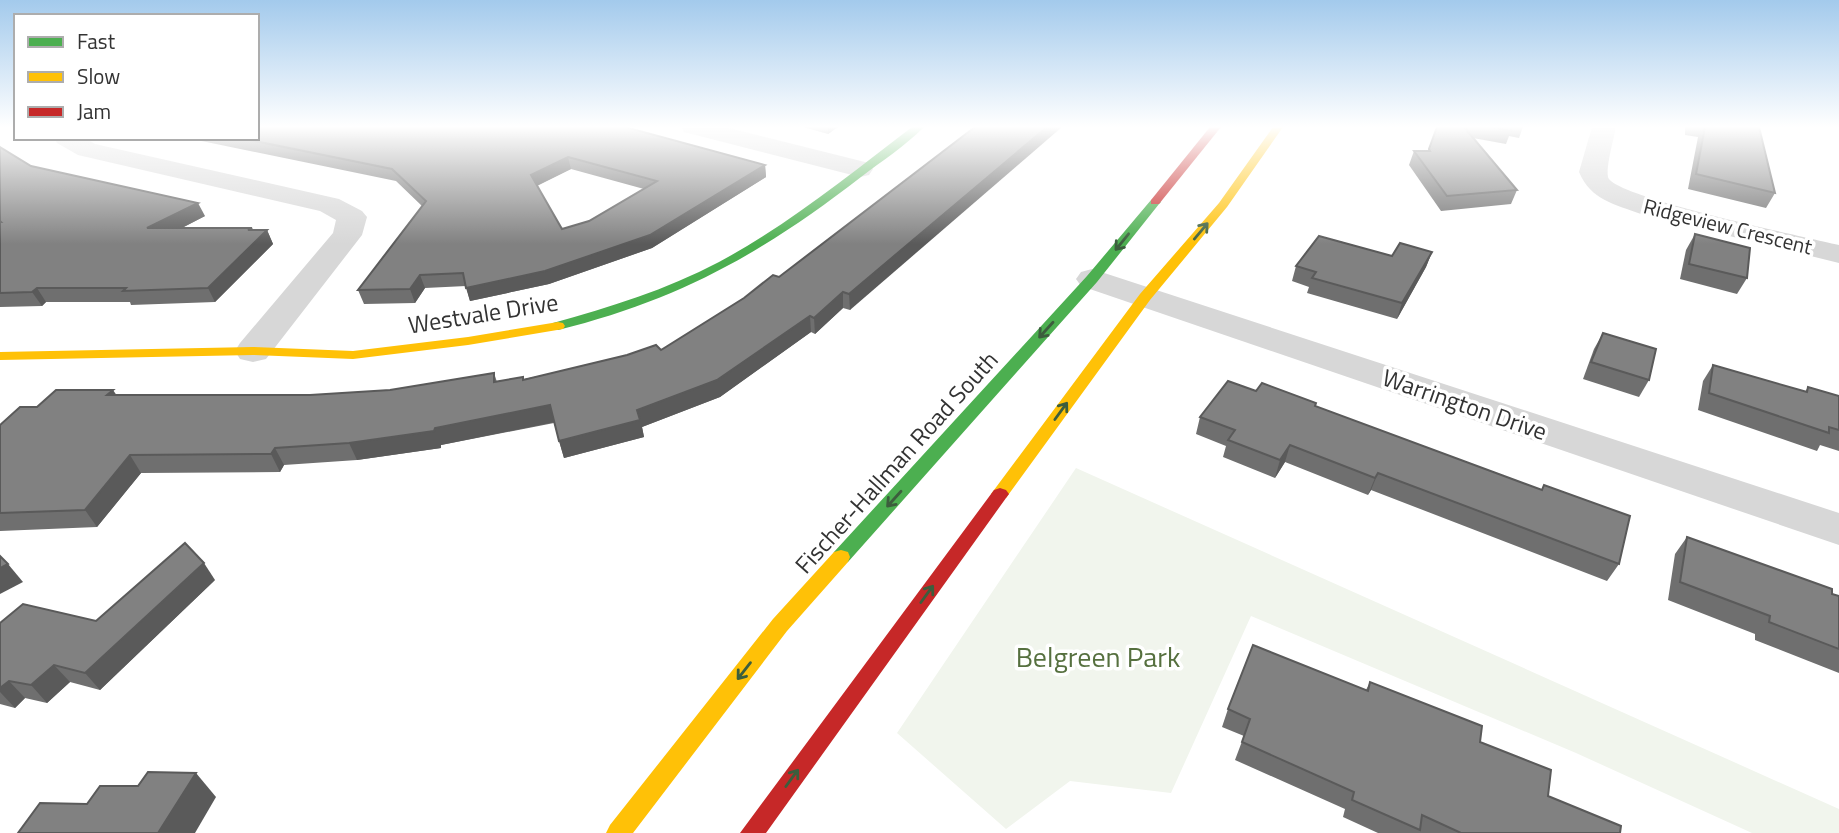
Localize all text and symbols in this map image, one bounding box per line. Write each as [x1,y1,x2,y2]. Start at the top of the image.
legend [14,14,259,140]
text: Fast [77,25,116,57]
text: Slow [77,60,120,92]
text: Jam [77,95,111,127]
street label: Ridgeview Crescent [1640,190,1816,263]
one-way arrow [1193,223,1209,241]
one-way arrow [1114,233,1130,251]
street label: Westvale Drive [405,283,561,343]
one-way arrow [1038,321,1054,339]
street label: Fischer-Hallman Road South [786,343,1006,581]
street label: Warrington Drive [1378,359,1552,449]
one-way arrow [1054,402,1069,421]
one-way arrow [885,490,902,507]
one-way arrow [919,585,934,604]
park label: Belgreen Park [1016,635,1180,678]
one-way arrow [737,661,752,679]
one-way arrow [785,769,800,788]

